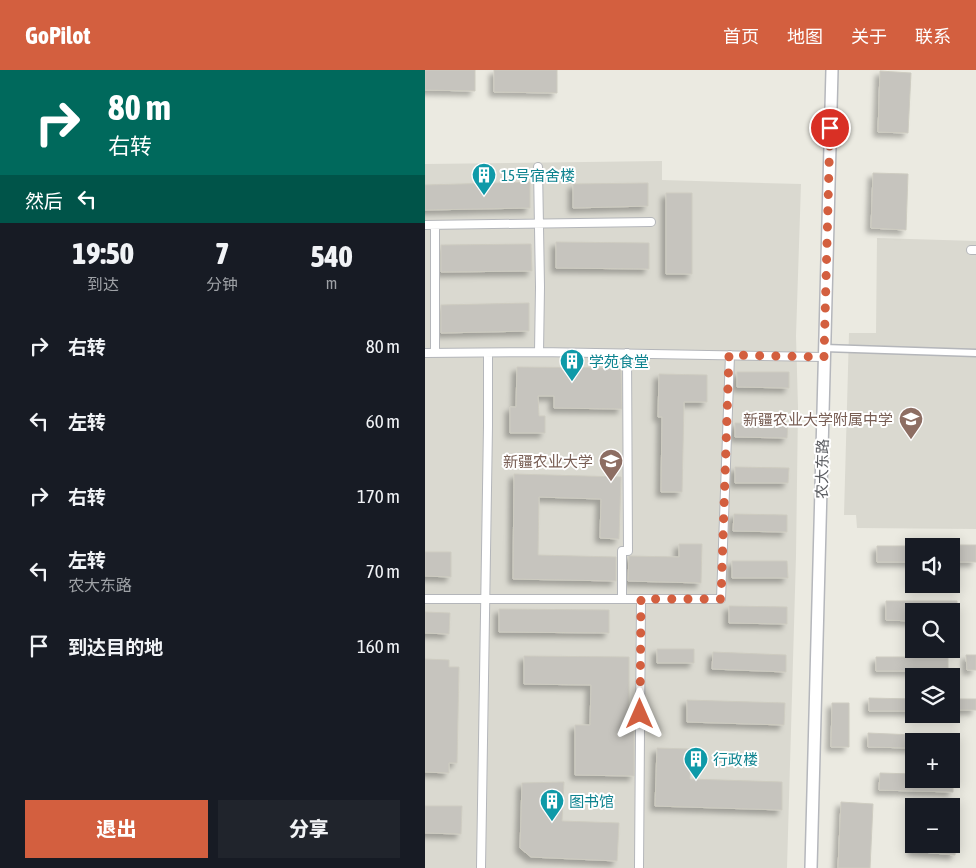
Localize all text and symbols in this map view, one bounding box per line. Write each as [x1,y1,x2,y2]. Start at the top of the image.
text: GoPilot [25,22,90,49]
text: 首页 [723,26,759,47]
text: 地图 [787,26,823,47]
text: 关于 [851,26,887,47]
text: 联系 [915,26,951,47]
text: 80 m [108,87,171,127]
icon: right [25,90,90,155]
pin [809,107,851,149]
icon: arrive [816,114,844,142]
text: 右转 [108,133,152,159]
building icon: 15号宿舍楼 [471,162,497,196]
place label: 15号宿舍楼 [501,167,575,184]
icon: left [73,185,101,213]
text: 然后 [25,190,63,212]
text: 19:50 [72,236,134,270]
text: 7 [215,236,229,270]
text: 540 [310,239,353,273]
text: m [326,274,337,292]
text: 到达 [87,275,119,293]
text: 分钟 [206,275,238,293]
icon: right [25,332,53,360]
text: 80 m [366,335,400,357]
text: 右转 [68,336,106,358]
building icon: 学苑食堂 [559,348,585,382]
place label: 学苑食堂 [589,353,649,370]
school or university icon: 新疆农业大学附属中学 [898,406,924,440]
icon: left [25,407,53,435]
text: 60 m [366,410,400,432]
text: 左转 [68,411,106,433]
place label: 新疆农业大学附属中学 [743,411,893,428]
street label: 农大东路 [813,439,831,499]
school or university icon: 新疆农业大学 [598,448,624,482]
place label: 新疆农业大学 [503,453,593,470]
icon: right [25,482,53,510]
text: 170 m [357,485,400,507]
text: 右转 [68,486,106,508]
map controls [905,538,960,853]
button: sound [905,538,960,593]
text: 左转 [68,549,106,571]
icon: left [25,557,53,585]
text: 70 m [366,560,400,582]
text: 农大东路 [68,576,132,594]
button: search [905,603,960,658]
icon: arrive [25,632,53,660]
text: 160 m [357,635,400,657]
text: 到达目的地 [68,636,163,658]
button: layers [905,668,960,723]
position arrow [613,687,665,739]
button: + [905,733,960,788]
building icon: 行政楼 [683,746,709,780]
place label: 行政楼 [713,751,758,768]
building icon: 图书馆 [539,788,565,822]
place label: 图书馆 [569,793,614,810]
button: − [905,798,960,853]
button: 退出 [25,800,208,858]
button: 分享 [218,800,400,858]

